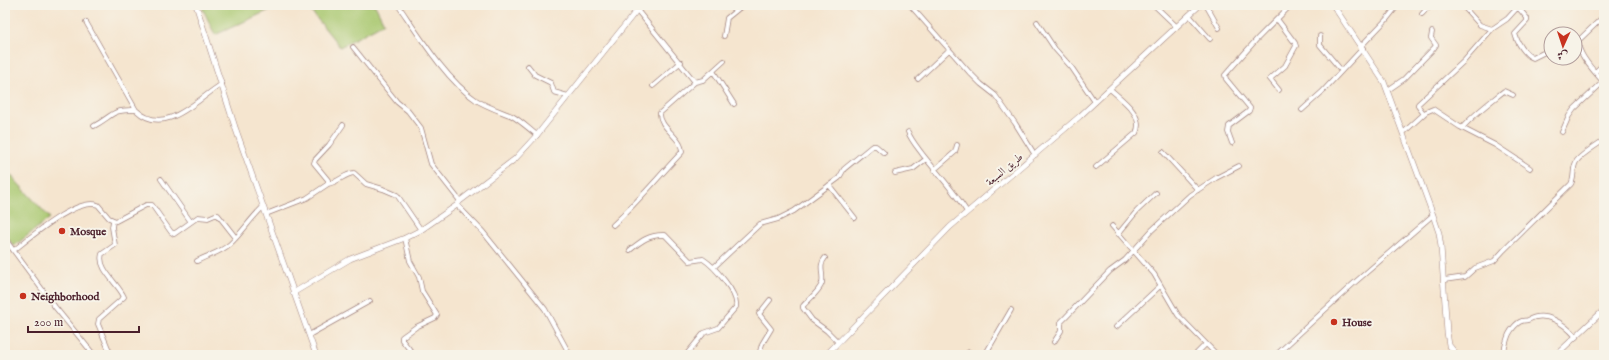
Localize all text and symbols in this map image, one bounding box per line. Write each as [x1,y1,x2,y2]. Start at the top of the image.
north arrow [1543,26,1583,66]
text: ش [1557,48,1568,62]
street label: طريق السبعة [983,150,1026,189]
place label: Mosque [70,225,106,239]
marker: Mosque [57,226,67,236]
place label: Neighborhood [30,290,100,304]
marker: Neighborhood [18,291,28,301]
scale bar [28,308,139,334]
text: 200 m [34,315,63,330]
place label: House [1342,316,1372,330]
marker: House [1329,317,1339,327]

